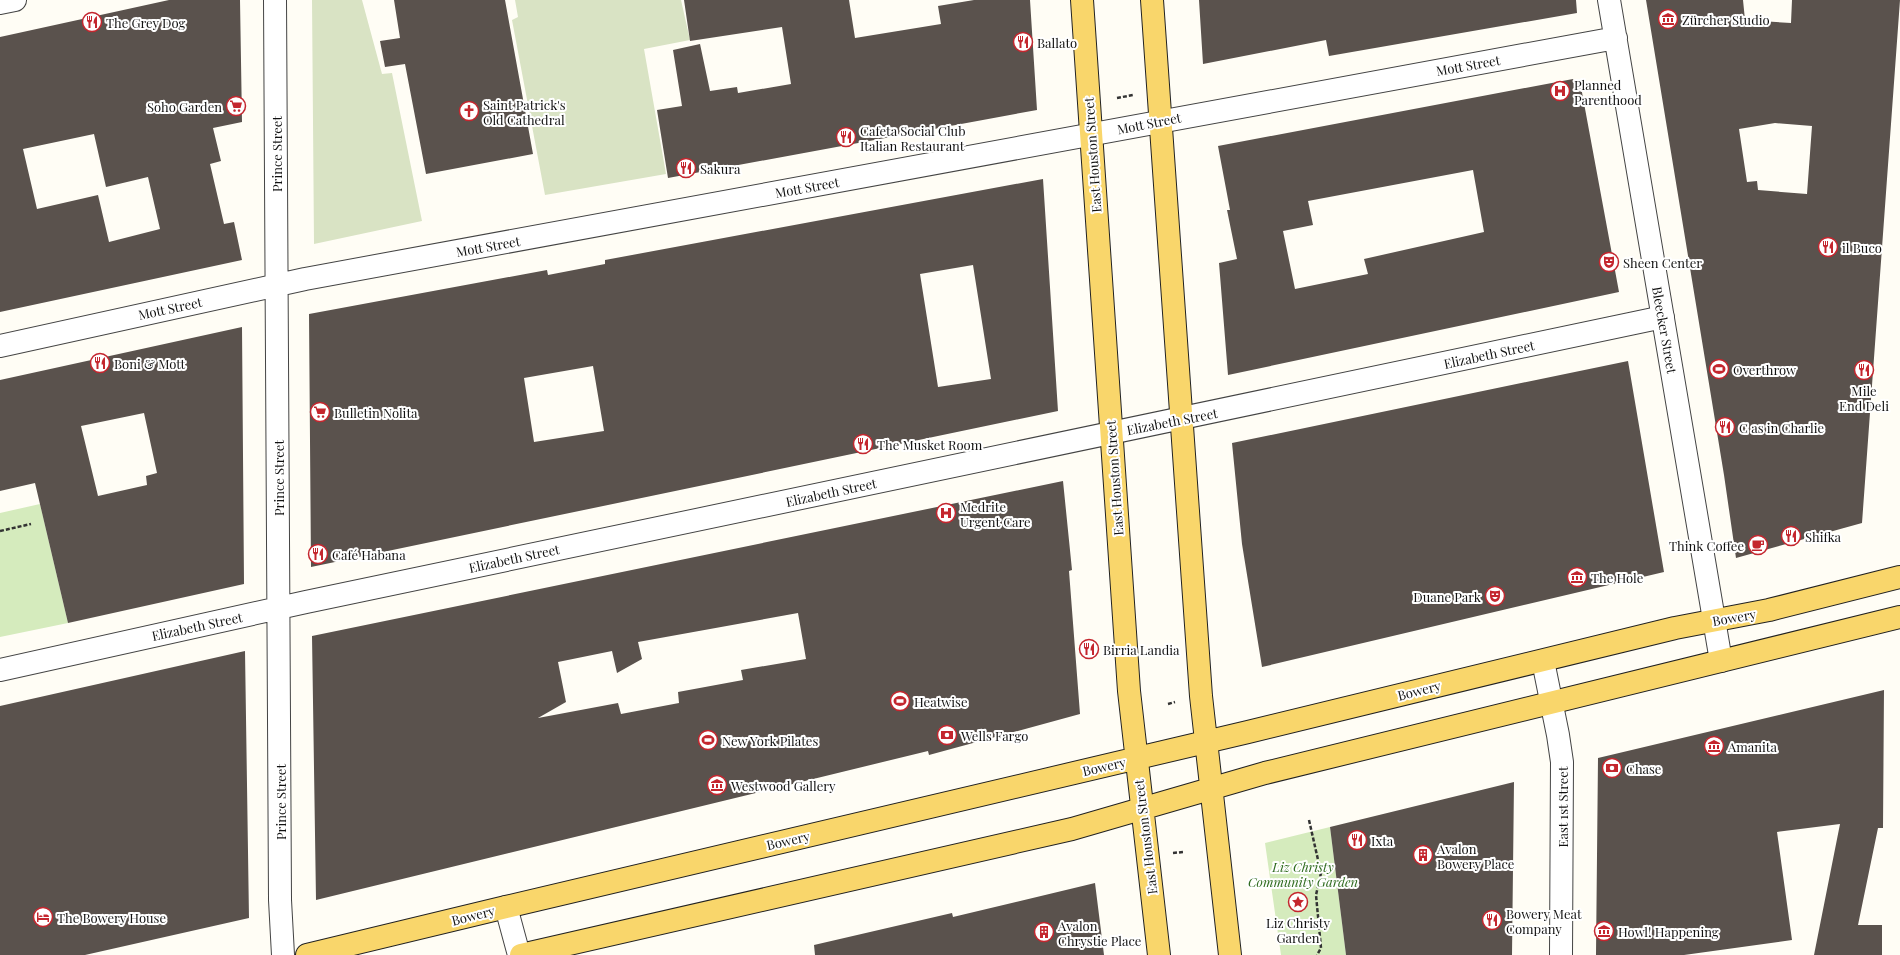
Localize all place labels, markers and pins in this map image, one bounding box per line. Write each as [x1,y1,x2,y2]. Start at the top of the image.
museum icon: Zürcher Studio [1657,8,1679,30]
restaurant icon: The Grey Dog [81,11,103,33]
place label: Zürcher Studio [1682,11,1770,28]
place label: The Grey Dog [106,14,186,31]
restaurant icon: Ballato [1012,31,1034,53]
place label: Ballato [1037,34,1077,51]
place label: Planned Parenthood [1574,76,1642,108]
hospital icon: Planned Parenthood [1549,80,1571,102]
supermarket icon: Soho Garden [225,95,247,117]
place label: Saint Patrick's Old Cathedral [483,96,566,128]
place label: Soho Garden [147,98,222,115]
church icon: Saint Patrick's Old Cathedral [458,100,480,122]
place label: Cafeta Social Club Italian Restaurant [860,122,965,154]
restaurant icon: Cafeta Social Club Italian Restaurant [835,126,857,148]
restaurant icon: Sakura [675,157,697,179]
place label: Sakura [700,160,741,177]
restaurant icon: il Buco [1817,236,1839,258]
place label: il Buco [1842,239,1882,256]
theatre icon: Sheen Center [1598,251,1620,273]
place label: Sheen Center [1623,254,1702,271]
restaurant icon: Boni & Mott [89,352,111,374]
place label: Boni & Mott [114,355,185,372]
sports icon: Overthrow [1708,358,1730,380]
restaurant icon: Mile End Deli [1853,359,1875,381]
place label: Overthrow [1733,361,1796,378]
place label: Mile End Deli [1839,382,1889,414]
supermarket icon: Bulletin Nolita [309,401,331,423]
place label: Bulletin Nolita [334,404,418,421]
restaurant icon: C as in Charlie [1714,416,1736,438]
place label: C as in Charlie [1739,419,1825,436]
restaurant icon: The Musket Room [852,433,874,455]
place label: The Musket Room [877,436,983,453]
place label: Medrite Urgent Care [960,498,1031,530]
hospital icon: Medrite Urgent Care [935,502,957,524]
restaurant icon: Shifka [1780,525,1802,547]
place label: Shifka [1805,528,1842,545]
cafe icon: Think Coffee [1747,534,1769,556]
place label: Think Coffee [1669,537,1744,554]
restaurant icon: Café Habana [307,543,329,565]
place label: Café Habana [332,546,406,563]
museum icon: The Hole [1566,566,1588,588]
place label: The Hole [1591,569,1644,586]
theatre icon: Duane Park [1484,585,1506,607]
place label: Duane Park [1413,588,1482,605]
restaurant icon: Birria Landia [1078,638,1100,660]
place label: Birria Landia [1103,641,1180,658]
sports icon: Heatwise [889,690,911,712]
place label: Heatwise [914,693,968,710]
bank icon: Wells Fargo [936,724,958,746]
place label: Wells Fargo [960,727,1028,744]
sports icon: New York Pilates [697,729,719,751]
place label: New York Pilates [722,732,818,749]
museum icon: Amanita [1703,735,1725,757]
place label: Amanita [1727,738,1777,755]
bank icon: Chase [1601,757,1623,779]
place label: Chase [1626,760,1662,777]
museum icon: Westwood Gallery [706,774,728,796]
place label: Westwood Gallery [730,777,836,794]
restaurant icon: Ixta [1346,829,1368,851]
place label: Ixta [1371,832,1394,849]
place label: Avalon Bowery Place [1436,840,1515,872]
building icon: Avalon Bowery Place [1412,844,1434,866]
place icon: Liz Christy Garden [1287,891,1309,913]
place label: Bowery Meat Company [1506,905,1582,937]
hotel icon: The Bowery House [32,906,54,928]
place label: The Bowery House [57,909,166,926]
restaurant icon: Bowery Meat Company [1481,909,1503,931]
place label: Liz Christy Garden [1266,914,1330,946]
place label: Avalon Chrystie Place [1057,917,1142,949]
museum icon: Howl! Happening [1593,920,1615,942]
building icon: Avalon Chrystie Place [1033,921,1055,943]
place label: Howl! Happening [1618,923,1719,940]

